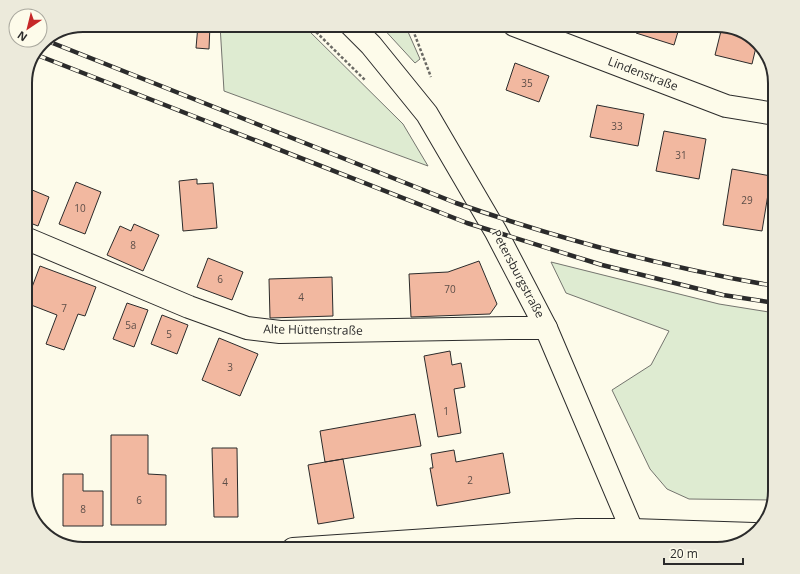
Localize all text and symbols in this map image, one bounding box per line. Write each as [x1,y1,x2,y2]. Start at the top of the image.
north arrow [8,8,48,48]
text: N [14,28,30,45]
street label: Lindenstraße [606,52,681,95]
house number: 35 [521,76,533,90]
house number: 33 [611,119,623,133]
house number: 31 [675,148,687,162]
house number: 29 [741,193,753,207]
house number: 10 [74,201,86,215]
street label: Petersburgstraße [488,227,549,321]
house number: 8 [130,238,136,252]
house number: 6 [217,272,223,286]
house number: 70 [444,282,456,296]
house number: 4 [298,290,304,304]
house number: 7 [61,301,67,315]
house number: 5a [125,318,137,332]
street label: Alte Hüttenstraße [263,320,363,339]
house number: 5 [166,327,172,341]
house number: 3 [227,360,233,374]
house number: 1 [443,404,449,418]
house number: 2 [467,473,473,487]
house number: 4 [222,475,228,489]
house number: 6 [136,493,142,507]
house number: 8 [80,502,86,516]
scale bar [664,540,743,566]
text: 20 m [670,545,698,562]

